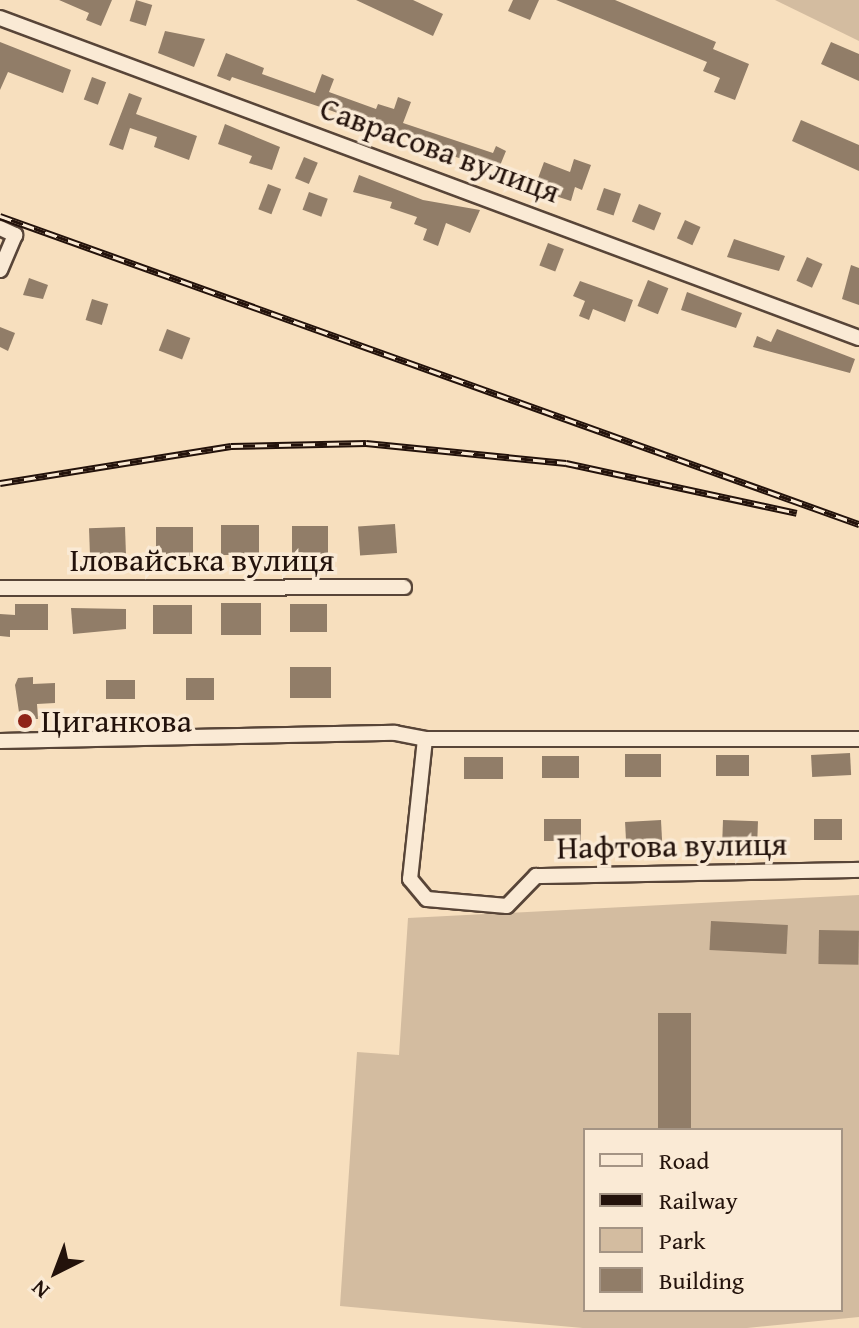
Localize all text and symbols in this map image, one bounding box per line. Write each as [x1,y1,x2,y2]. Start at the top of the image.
street label: Саврасова вулиця [315,89,565,211]
street label: Іловайська вулиця [70,541,334,579]
place label: Циганкова [41,702,192,740]
marker: Циганкова [16,712,34,730]
street label: Нафтова вулиця [556,825,788,867]
legend [583,1128,843,1312]
text: Road [659,1143,709,1178]
text: Railway [659,1183,738,1218]
text: Park [659,1223,705,1258]
north arrow [16,1232,96,1312]
text: Building [659,1263,744,1298]
text: N [24,1273,56,1307]

